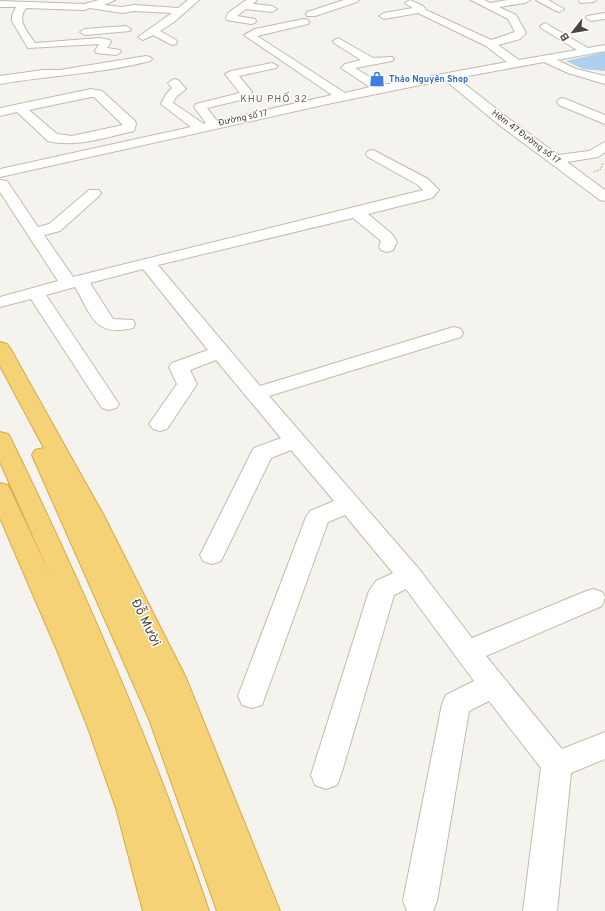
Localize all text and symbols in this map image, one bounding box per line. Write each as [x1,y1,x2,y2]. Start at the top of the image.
north arrow [553,12,593,52]
text: B [557,30,573,43]
shop icon: Thảo Nguyên Shop [368,70,386,88]
place label: Thảo Nguyên Shop [389,74,468,85]
district label: KHU PHỐ 32 [240,91,308,106]
street label: Đường số 17 [217,106,269,129]
street label: Hẻm 47 Đường số 17 [490,107,563,167]
street label: Đỗ Mười [127,596,165,649]

